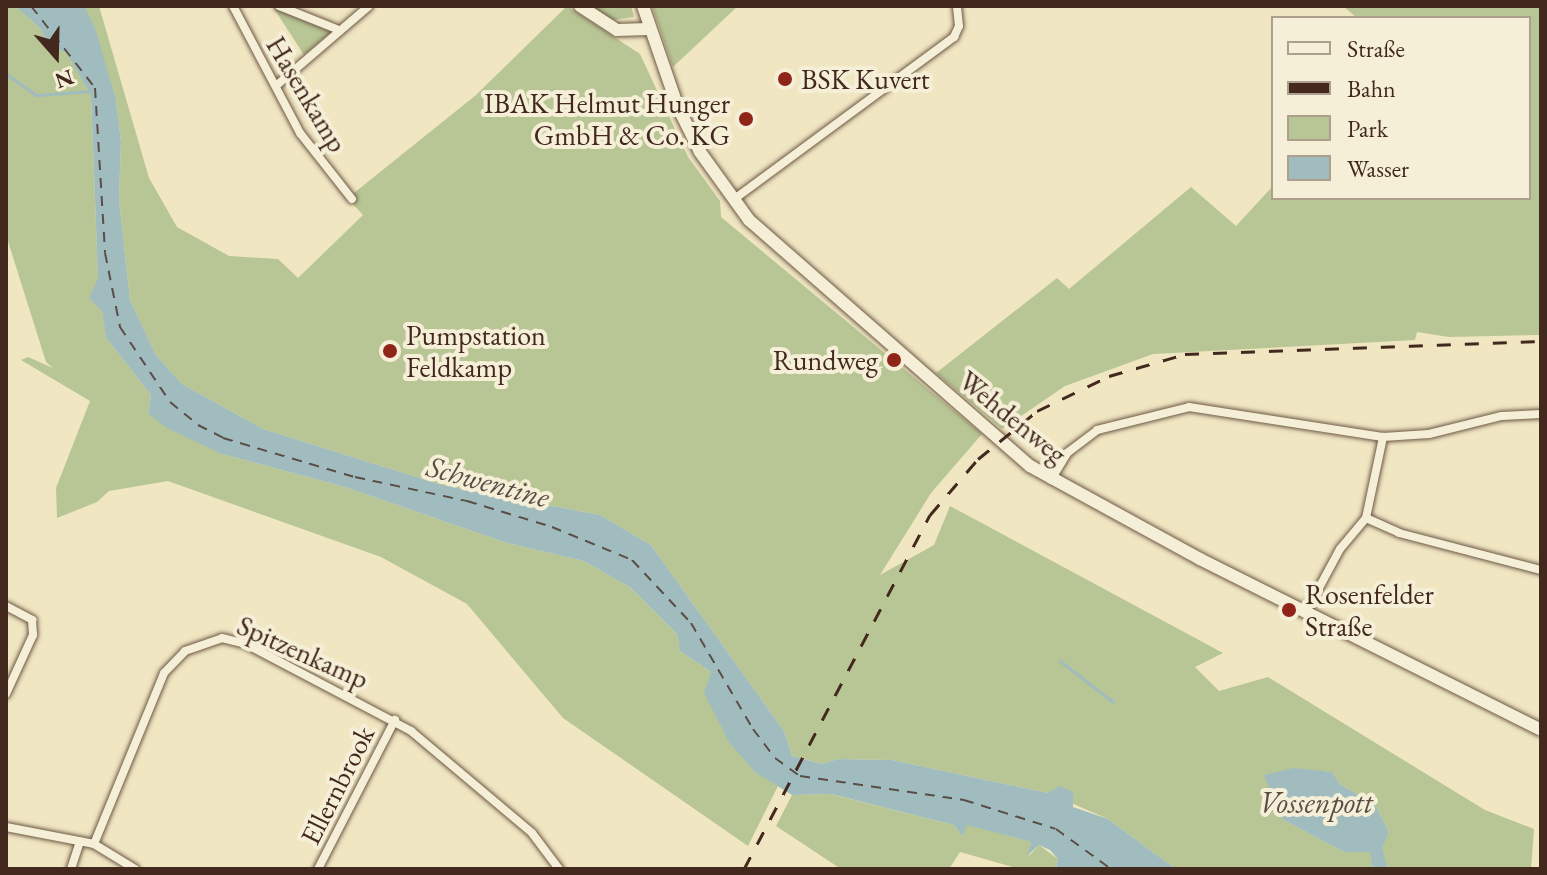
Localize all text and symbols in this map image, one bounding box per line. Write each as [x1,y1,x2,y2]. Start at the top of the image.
north arrow [16,16,96,96]
legend [1271,16,1531,200]
street label: Hasenkamp [259,30,355,158]
text: Straße [1347,33,1405,64]
text: N [51,62,78,96]
place label: BSK Kuvert [801,62,930,96]
marker: BSK Kuvert [776,70,794,88]
text: Bahn [1347,73,1396,104]
place label: IBAK Helmut Hunger GmbH & Co. KG [484,86,730,152]
marker: IBAK Helmut Hunger GmbH & Co. KG [737,110,755,128]
text: Park [1347,113,1388,144]
text: Wasser [1347,153,1409,184]
place label: Pumpstation Feldkamp [406,318,546,384]
marker: Pumpstation Feldkamp [381,342,399,360]
place label: Rundweg [773,343,878,377]
marker: Rundweg [885,351,903,369]
street label: Wehdenweg [952,363,1074,471]
water label: Schwentine [423,448,553,516]
place label: Rosenfelder Straße [1305,577,1434,643]
marker: Rosenfelder Straße [1280,601,1298,619]
street label: Spitzenkamp [232,608,374,696]
street label: Ellernbrook [293,720,381,850]
water label: Vossenpott [1259,785,1373,821]

